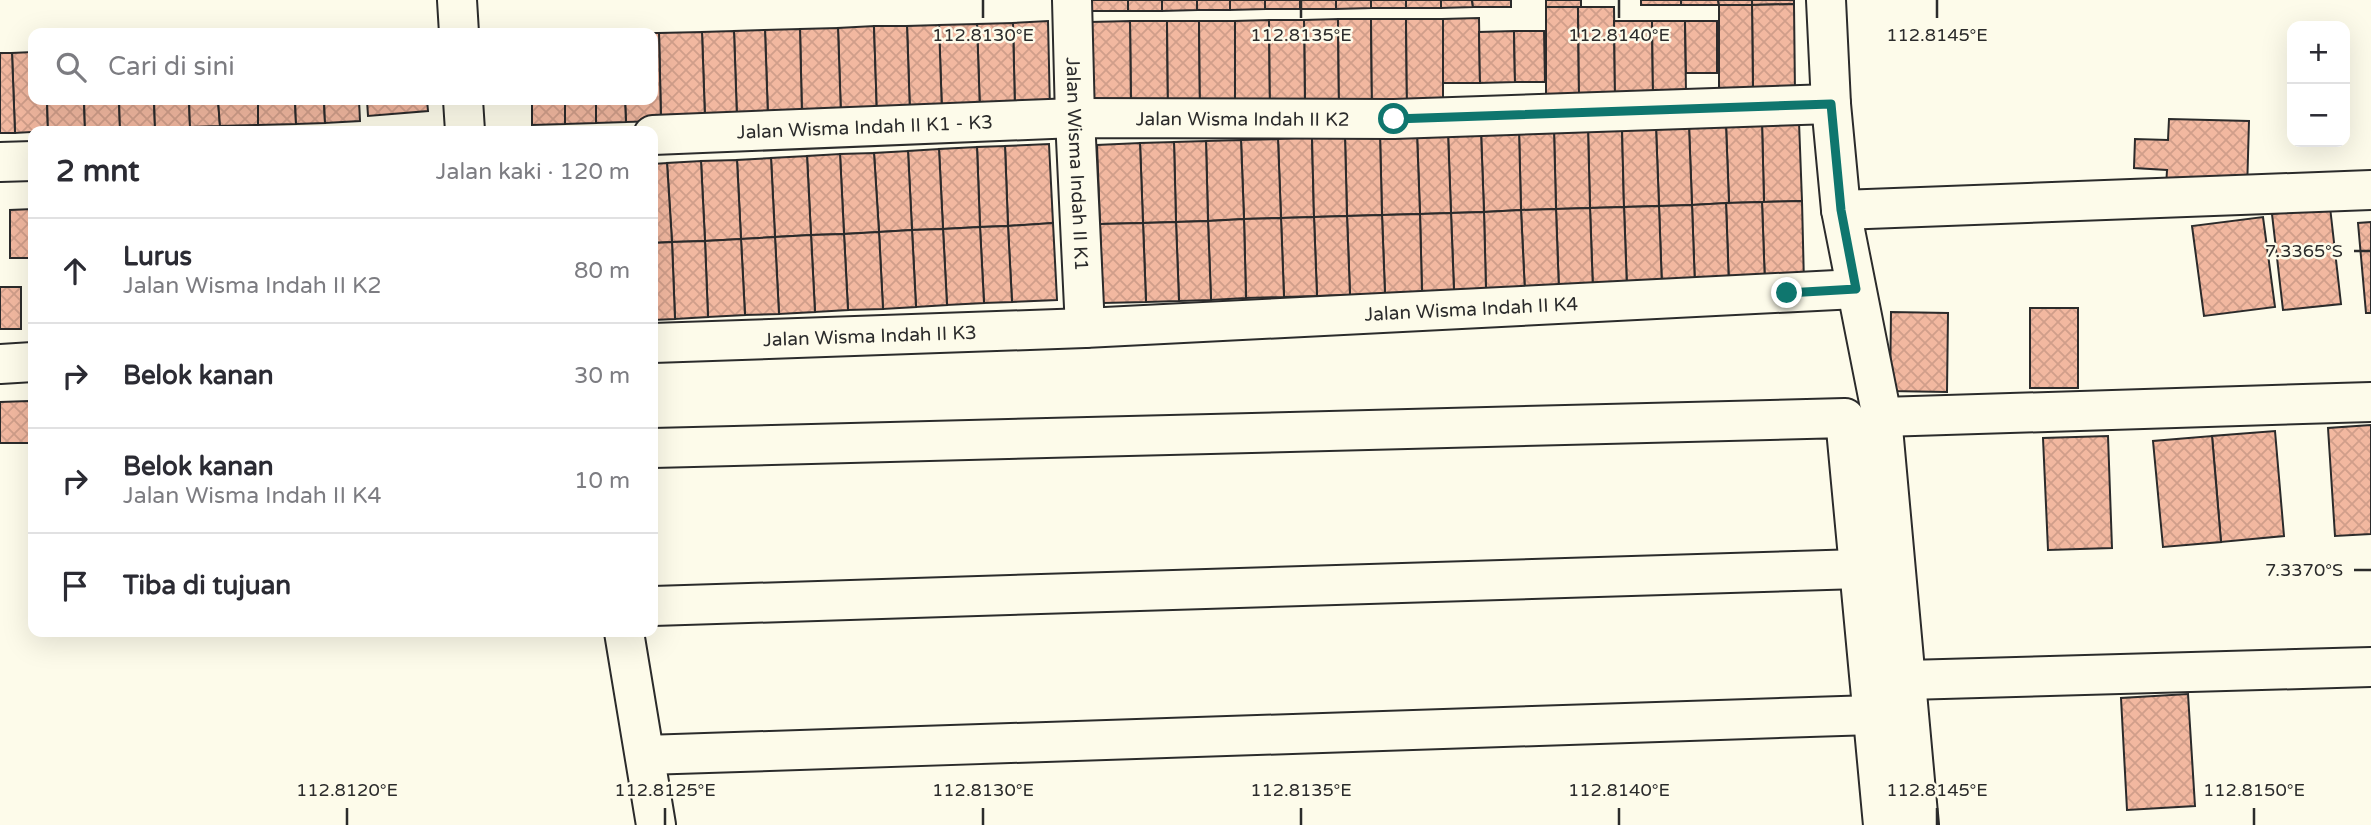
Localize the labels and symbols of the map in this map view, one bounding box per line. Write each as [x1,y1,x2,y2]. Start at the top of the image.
text: 112.8130°E [932,24,1034,46]
text: 112.8135°E [1250,24,1352,46]
text: 112.8140°E [1568,24,1670,46]
text: 112.8145°E [1886,24,1988,46]
street label: Jalan Wisma Indah II K1 [1061,57,1092,271]
route start [1378,103,1409,134]
street label: Jalan Wisma Indah II K2 [1136,108,1350,131]
street label: Jalan Wisma Indah II K1 - K3 [736,111,993,144]
text: 7.3365°S [2265,240,2343,262]
route end [1771,277,1802,308]
street label: Jalan Wisma Indah II K4 [1364,293,1579,326]
street label: Jalan Wisma Indah II K3 [763,322,977,351]
text: 7.3370°S [2265,559,2343,581]
text: 112.8120°E [296,779,398,801]
text: 112.8125°E [614,779,716,801]
text: 112.8130°E [932,779,1034,801]
text: 112.8135°E [1250,779,1352,801]
text: 112.8140°E [1568,779,1670,801]
text: 112.8145°E [1886,779,1988,801]
text: 112.8150°E [2203,779,2305,801]

